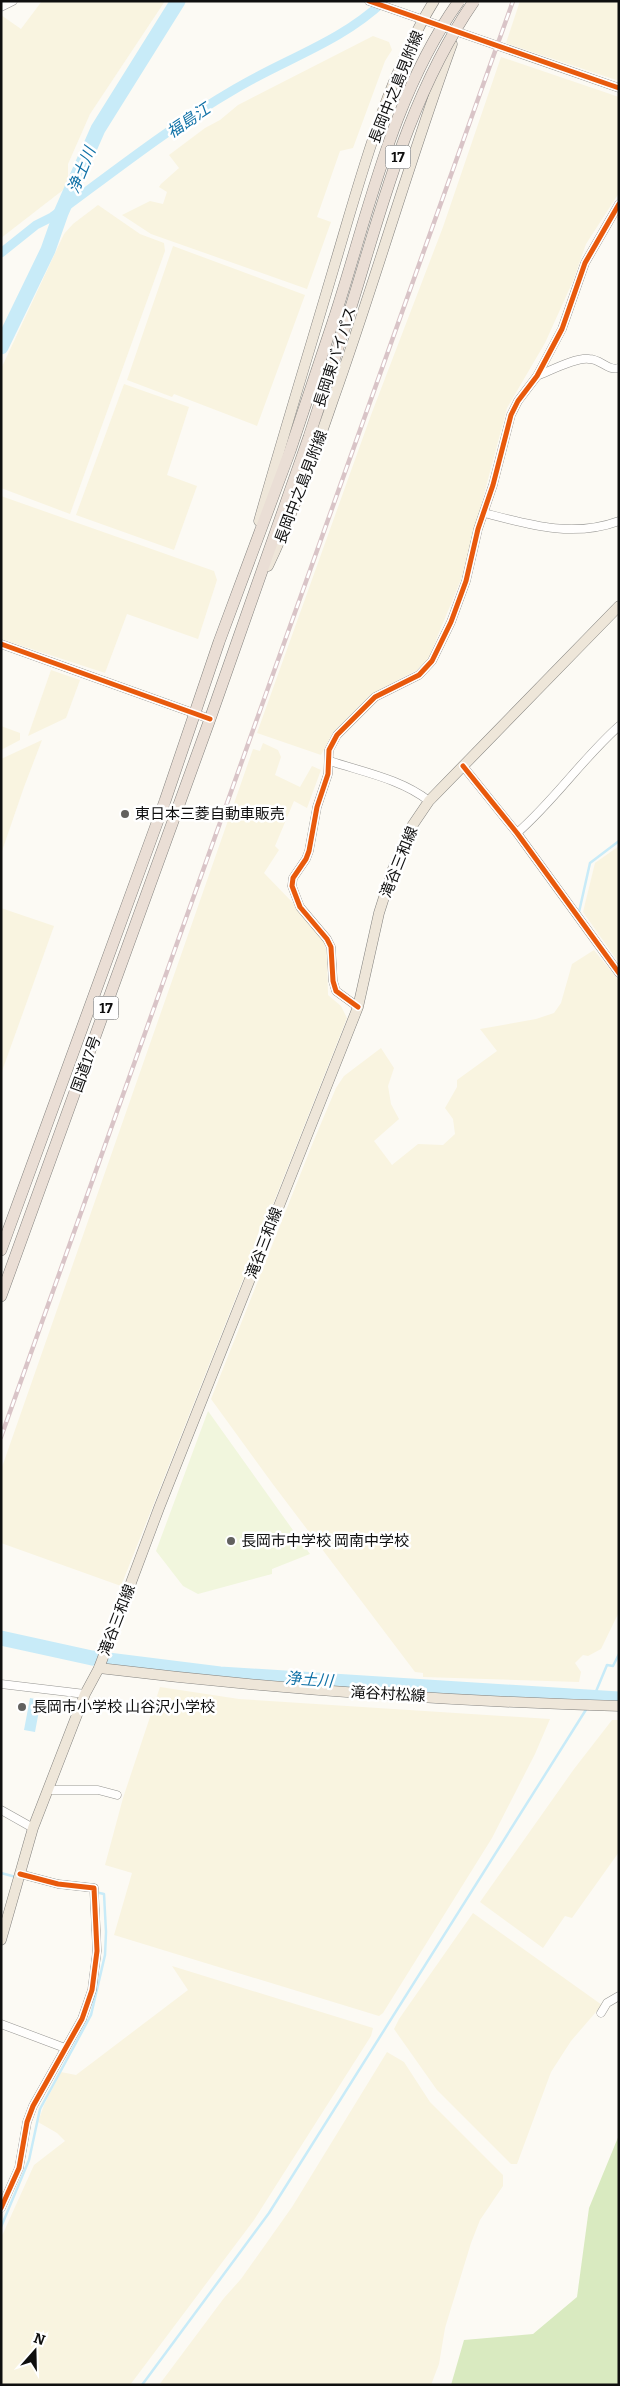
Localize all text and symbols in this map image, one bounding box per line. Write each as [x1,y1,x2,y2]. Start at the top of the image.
street label: 長岡中之島見附線 [365,28,427,146]
water label: 福島江 [163,98,215,142]
water label: 浄土川 [64,143,100,196]
road number: 17 [386,146,410,168]
street label: 長岡東バイパス [310,304,360,410]
street label: 長岡中之島見附線 [271,428,331,546]
place label: 東日本三菱自動車販売 [135,805,285,823]
marker: 東日本三菱自動車販売 [119,808,131,820]
street label: 滝谷三和線 [377,824,421,900]
road number: 17 [94,996,118,1020]
street label: 国道17号 [68,1033,104,1095]
street label: 滝谷三和線 [242,1205,286,1281]
place label: 長岡市中学校 岡南中学校 [241,1532,409,1550]
marker: 長岡市中学校 岡南中学校 [225,1535,237,1547]
street label: 滝谷三和線 [95,1582,139,1658]
water label: 浄土川 [284,1668,336,1691]
street label: 滝谷村松線 [350,1683,426,1705]
place label: 長岡市小学校 山谷沢小学校 [32,1698,215,1716]
marker: 長岡市小学校 山谷沢小学校 [16,1701,28,1713]
north arrow [10,2326,60,2376]
text: N [31,2329,47,2349]

